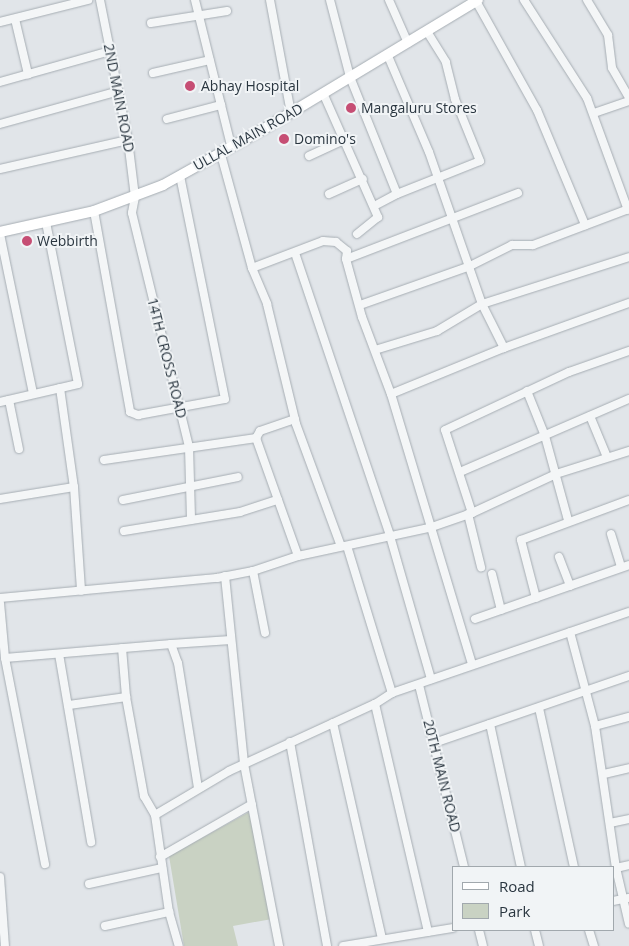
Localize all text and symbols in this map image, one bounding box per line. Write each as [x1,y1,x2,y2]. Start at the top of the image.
street label: 2ND MAIN ROAD [100,42,138,154]
place label: Abhay Hospital [201,78,299,94]
marker: Abhay Hospital [183,79,197,93]
street label: ULLAL MAIN ROAD [190,100,306,174]
place label: Mangaluru Stores [361,100,477,116]
marker: Mangaluru Stores [345,102,357,114]
place label: Domino's [294,131,356,147]
marker: Domino's [278,133,290,145]
place label: Webbirth [37,233,98,249]
marker: Webbirth [21,235,33,247]
street label: 14TH CROSS ROAD [144,296,190,420]
street label: 20TH MAIN ROAD [420,718,464,834]
legend [452,866,614,931]
text: Road [499,876,535,896]
text: Park [499,901,530,921]

